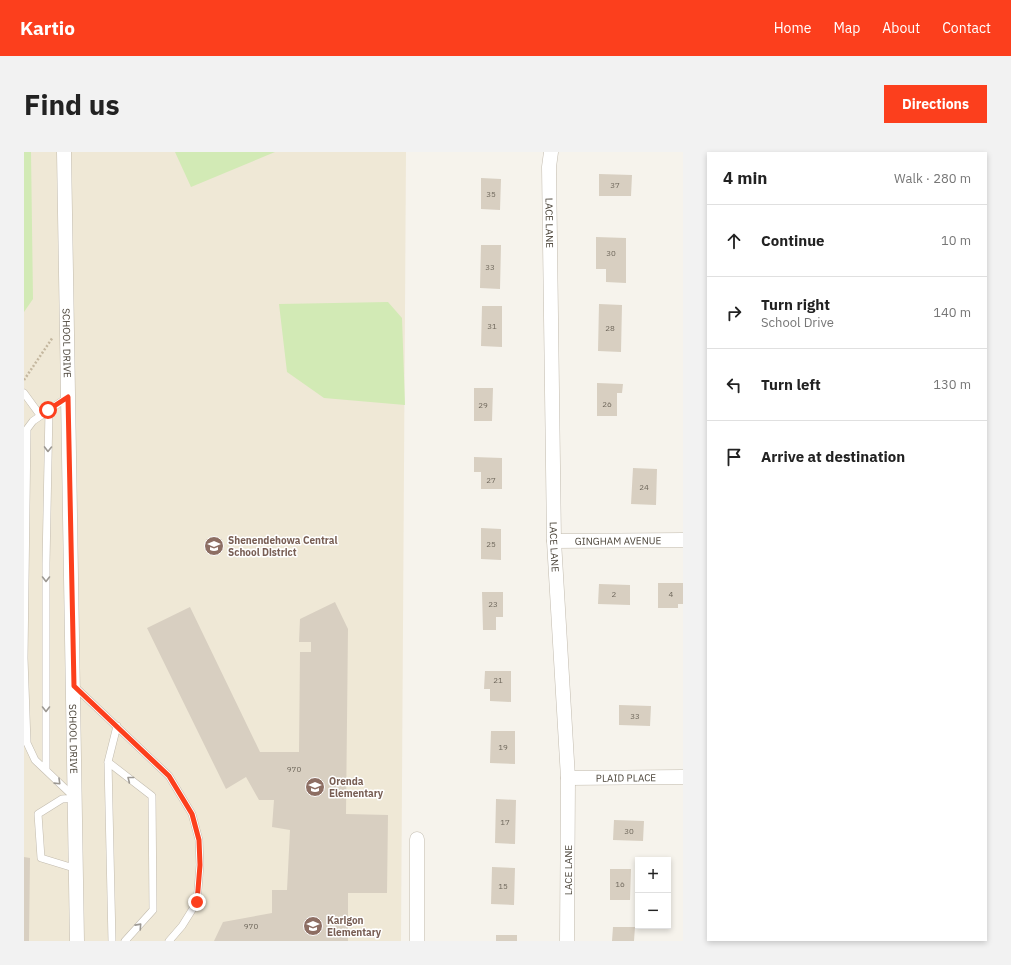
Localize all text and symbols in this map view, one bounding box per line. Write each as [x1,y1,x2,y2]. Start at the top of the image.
text: Kartio [20,16,75,40]
text: Home [774,19,811,37]
text: Map [833,19,860,37]
text: About [882,19,920,37]
text: Contact [942,19,991,37]
button: Directions [884,85,987,123]
text: Find us [24,86,120,123]
text: 4 min [723,167,767,189]
text: Walk · 280 m [894,170,971,187]
house number: 37 [610,180,620,190]
house number: 35 [486,189,496,199]
street label: LACE LANE [542,198,556,248]
icon: ahead [723,230,745,252]
text: Continue [761,231,825,250]
text: 10 m [941,232,971,249]
house number: 30 [606,248,616,258]
house number: 33 [485,262,495,272]
text: Turn right [761,295,830,314]
icon: right [723,302,745,324]
text: 140 m [933,304,971,321]
street label: SCHOOL DRIVE [60,308,74,378]
text: School Drive [761,314,834,331]
house number: 31 [487,321,497,331]
house number: 28 [605,323,615,333]
icon: left [723,374,745,396]
text: Turn left [761,375,821,394]
text: 130 m [933,376,971,393]
house number: 26 [602,399,612,409]
house number: 29 [478,400,488,410]
route start [39,401,57,419]
one-way arrow [44,446,52,452]
icon: arrive [723,446,745,468]
text: Arrive at destination [761,447,905,466]
house number: 27 [486,475,496,485]
house number: 24 [639,482,649,492]
street label: LACE LANE [547,522,562,573]
place label: Shenendehowa Central School District [228,534,337,559]
street label: GINGHAM AVENUE [575,534,662,548]
school or university icon: Shenendehowa Central School District [203,535,225,557]
house number: 25 [486,539,496,549]
one-way arrow [42,576,50,582]
house number: 2 [612,589,617,599]
house number: 4 [669,589,674,599]
house number: 23 [488,599,498,609]
house number: 21 [493,675,503,685]
street label: SCHOOL DRIVE [66,704,80,774]
one-way arrow [42,706,50,712]
house number: 33 [630,711,640,721]
house number: 19 [498,742,508,752]
house number: 970 [287,764,301,774]
street label: PLAID PLACE [596,771,656,785]
place label: Orenda Elementary [329,775,384,800]
school or university icon: Orenda Elementary [304,776,326,798]
one-way arrow [53,777,61,784]
one-way arrow [128,777,135,784]
house number: 17 [500,817,510,827]
house number: 30 [624,826,634,836]
street label: LACE LANE [562,845,575,895]
map controls [635,857,671,929]
button: + [635,857,671,893]
house number: 16 [615,879,625,889]
house number: 15 [498,881,508,891]
route end [188,893,206,911]
button: − [635,893,671,929]
place label: Karigon Elementary [327,914,382,939]
school or university icon: Karigon Elementary [302,915,324,937]
house number: 970 [244,921,258,931]
one-way arrow [134,923,141,930]

